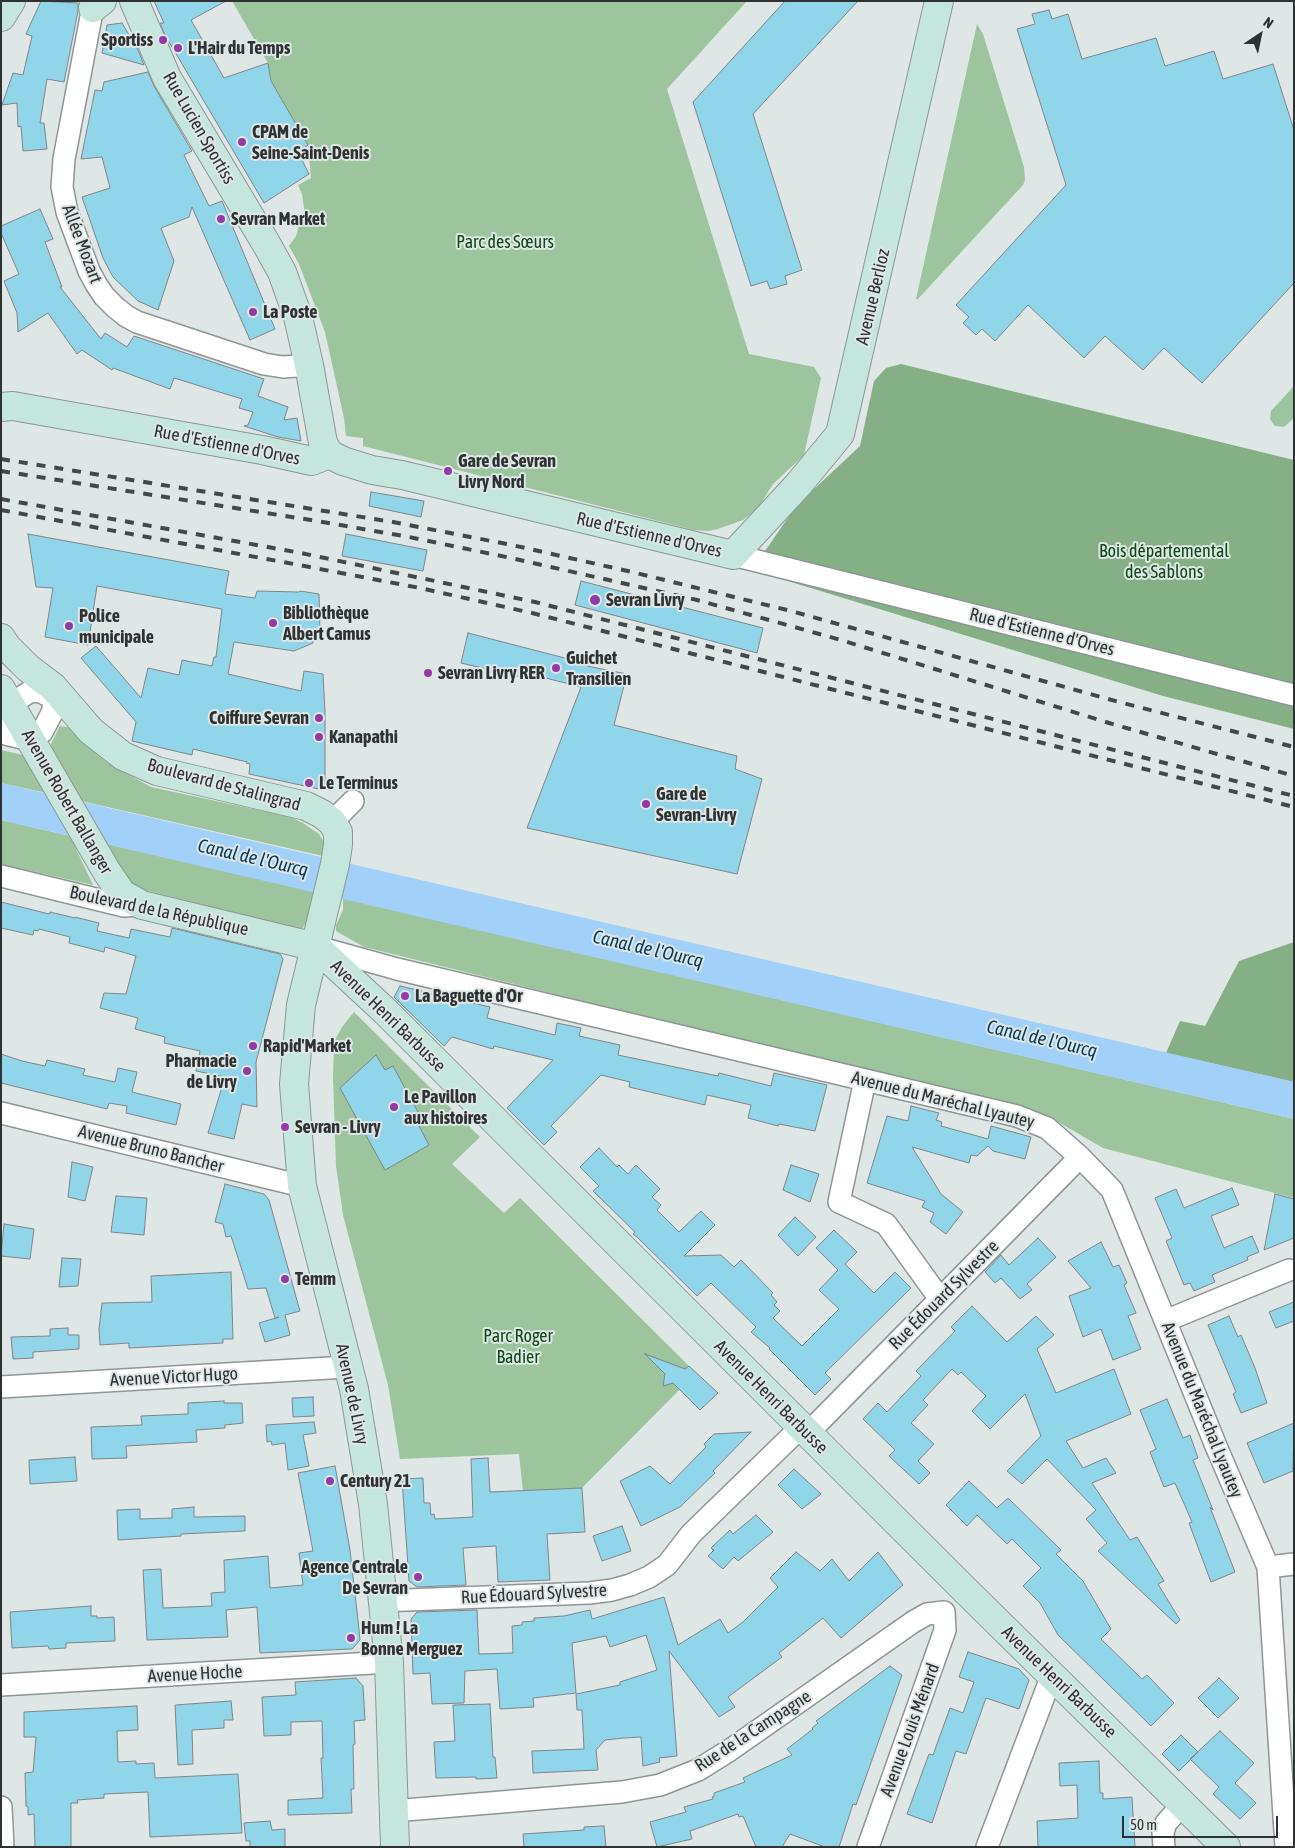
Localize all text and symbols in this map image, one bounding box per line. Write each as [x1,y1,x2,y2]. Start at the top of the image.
north arrow [1235,10,1285,60]
text: N [1260,14,1276,32]
place label: Sportiss [101,29,153,51]
marker: Sportiss [157,34,169,46]
place label: L'Hair du Temps [188,37,290,59]
marker: L'Hair du Temps [172,42,184,54]
street label: Rue Lucien Sportiss [158,68,240,188]
place label: CPAM de Seine-Saint-Denis [252,121,369,163]
marker: CPAM de Seine-Saint-Denis [236,136,248,148]
street label: Allée Mozart [57,202,107,286]
place label: Sevran Market [231,208,325,230]
marker: Sevran Market [215,213,227,225]
park label: Parc des Sœurs [456,231,554,253]
street label: Avenue Berlioz [851,247,895,347]
place label: La Poste [263,301,317,323]
marker: La Poste [247,306,259,318]
street label: Rue d'Estienne d'Orves [152,420,302,470]
place label: Gare de Sevran Livry Nord [458,450,556,492]
marker: Gare de Sevran Livry Nord [442,465,454,477]
street label: Rue d'Estienne d'Orves [574,508,724,562]
park label: Bois départemental des Sablons [1099,540,1229,582]
place label: Sevran Livry [606,589,685,611]
marker: Sevran Livry [588,593,602,607]
place label: Bibliothèque Albert Camus [283,602,371,644]
street label: Rue d'Estienne d'Orves [967,604,1117,660]
place label: Police municipale [79,605,154,648]
marker: Bibliothèque Albert Camus [267,617,279,629]
marker: Police municipale [63,620,75,632]
place label: Guichet Transilien [566,647,631,690]
place label: Sevran Livry RER [438,662,545,684]
marker: Guichet Transilien [550,662,562,674]
marker: Sevran Livry RER [422,667,434,679]
place label: Coiffure Sevran [209,707,309,729]
marker: Coiffure Sevran [313,712,325,724]
street label: Avenue Robert Ballanger [17,726,117,878]
place label: Kanapathi [329,726,398,748]
marker: Kanapathi [313,731,325,743]
street label: Boulevard de Stalingrad [145,754,303,816]
place label: Le Terminus [319,772,398,794]
marker: Le Terminus [303,777,315,789]
place label: Gare de Sevran-Livry [656,783,737,826]
marker: Gare de Sevran-Livry [640,798,652,810]
water label: Canal de l'Ourcq [195,834,311,882]
street label: Boulevard de la République [68,881,250,941]
water label: Canal de l'Ourcq [590,925,706,973]
street label: Avenue Henri Barbusse [326,955,450,1077]
place label: La Baguette d'Or [415,985,522,1007]
marker: La Baguette d'Or [399,990,411,1002]
water label: Canal de l'Ourcq [984,1015,1100,1063]
place label: Rapid'Market [263,1035,351,1057]
marker: Rapid'Market [247,1040,259,1052]
place label: Pharmacie de Livry [165,1050,237,1092]
marker: Pharmacie de Livry [241,1065,253,1077]
street label: Avenue du Maréchal Lyautey [849,1067,1037,1133]
place label: Le Pavillon aux histoires [404,1086,487,1128]
marker: Le Pavillon aux histoires [388,1101,400,1113]
place label: Sevran - Livry [295,1116,381,1138]
street label: Avenue Bruno Bancher [76,1120,226,1178]
marker: Sevran - Livry [279,1121,291,1133]
street label: Rue Édouard Sylvestre [885,1236,1003,1354]
place label: Temm [295,1268,336,1290]
marker: Temm [279,1273,291,1285]
street label: Avenue du Maréchal Lyautey [1157,1319,1247,1501]
park label: Parc Roger Badier [483,1325,553,1368]
street label: Avenue Henri Barbusse [710,1336,832,1458]
street label: Avenue de Livry [331,1342,373,1446]
street label: Avenue Victor Hugo [109,1363,239,1391]
place label: Century 21 [340,1470,411,1492]
marker: Century 21 [324,1475,336,1487]
place label: Agence Centrale De Sevran [301,1556,408,1598]
marker: Agence Centrale De Sevran [412,1571,424,1583]
street label: Rue Édouard Sylvestre [460,1579,608,1609]
place label: Hum ! La Bonne Merguez [361,1617,462,1660]
street label: Avenue Henri Barbusse [997,1621,1121,1743]
marker: Hum ! La Bonne Merguez [345,1632,357,1644]
street label: Avenue Louis Ménard [876,1660,944,1800]
street label: Avenue Hoche [147,1661,243,1687]
street label: Rue de la Campagne [691,1685,815,1777]
scale bar [1125,1806,1281,1838]
text: 50 m [1130,1816,1157,1833]

